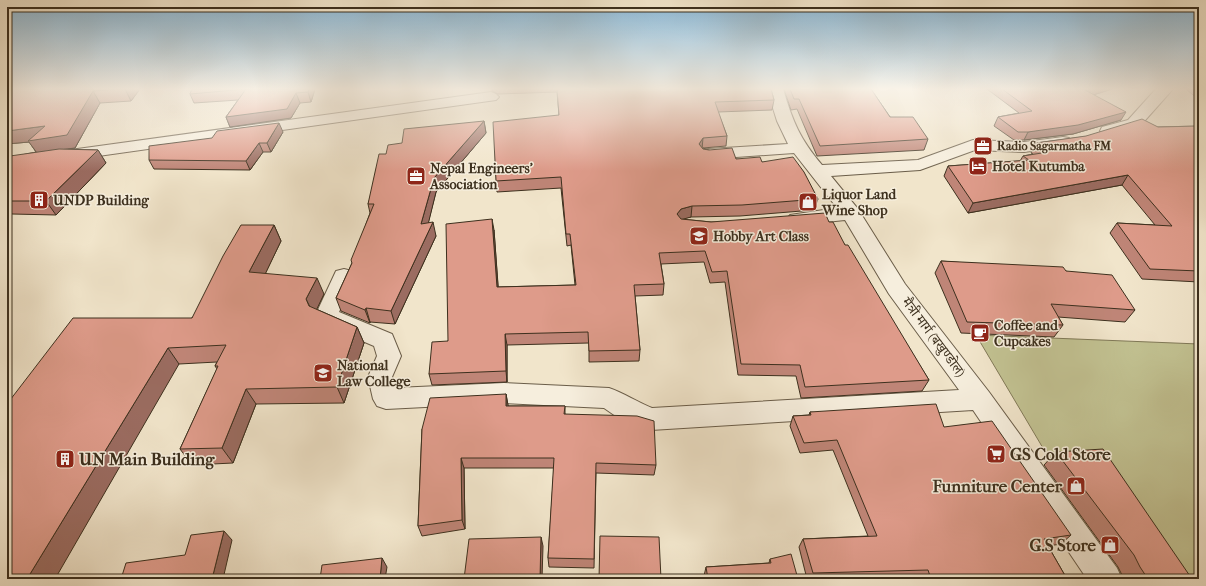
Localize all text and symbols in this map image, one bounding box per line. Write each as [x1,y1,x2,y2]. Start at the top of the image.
office icon: Radio Sagarmatha FM [972,135,994,157]
place label: Radio Sagarmatha FM [997,139,1111,154]
hotel icon: Hotel Kutumba [967,155,989,177]
place label: Hotel Kutumba [992,158,1085,175]
place label: Nepal Engineers' Association [429,160,533,193]
office icon: Nepal Engineers' Association [405,165,427,187]
place label: Liquor Land Wine Shop [821,186,898,219]
building icon: UNDP Building [28,189,50,211]
shop icon: Liquor Land Wine Shop [797,191,819,213]
place label: UNDP Building [52,192,149,209]
school or university icon: Hobby Art Class [688,225,710,247]
place label: Hobby Art Class [713,228,810,245]
street label: मैत्री मार्ग (बखुण्डोल) [898,293,970,381]
place label: Coffee and Cupcakes [994,317,1059,350]
cafe icon: Coffee and Cupcakes [969,322,991,344]
place label: National Law College [337,357,411,390]
school or university icon: National Law College [312,362,334,384]
supermarket icon: GS Cold Store [985,443,1007,465]
place label: GS Cold Store [1010,444,1111,464]
building icon: UN Main Building [54,448,76,470]
place label: UN Main Building [78,449,215,470]
shop icon: Funniture Center [1065,475,1087,497]
place label: Funniture Center [931,476,1063,496]
shop icon: G.S Store [1099,534,1121,556]
place label: G.S Store [1029,535,1097,555]

